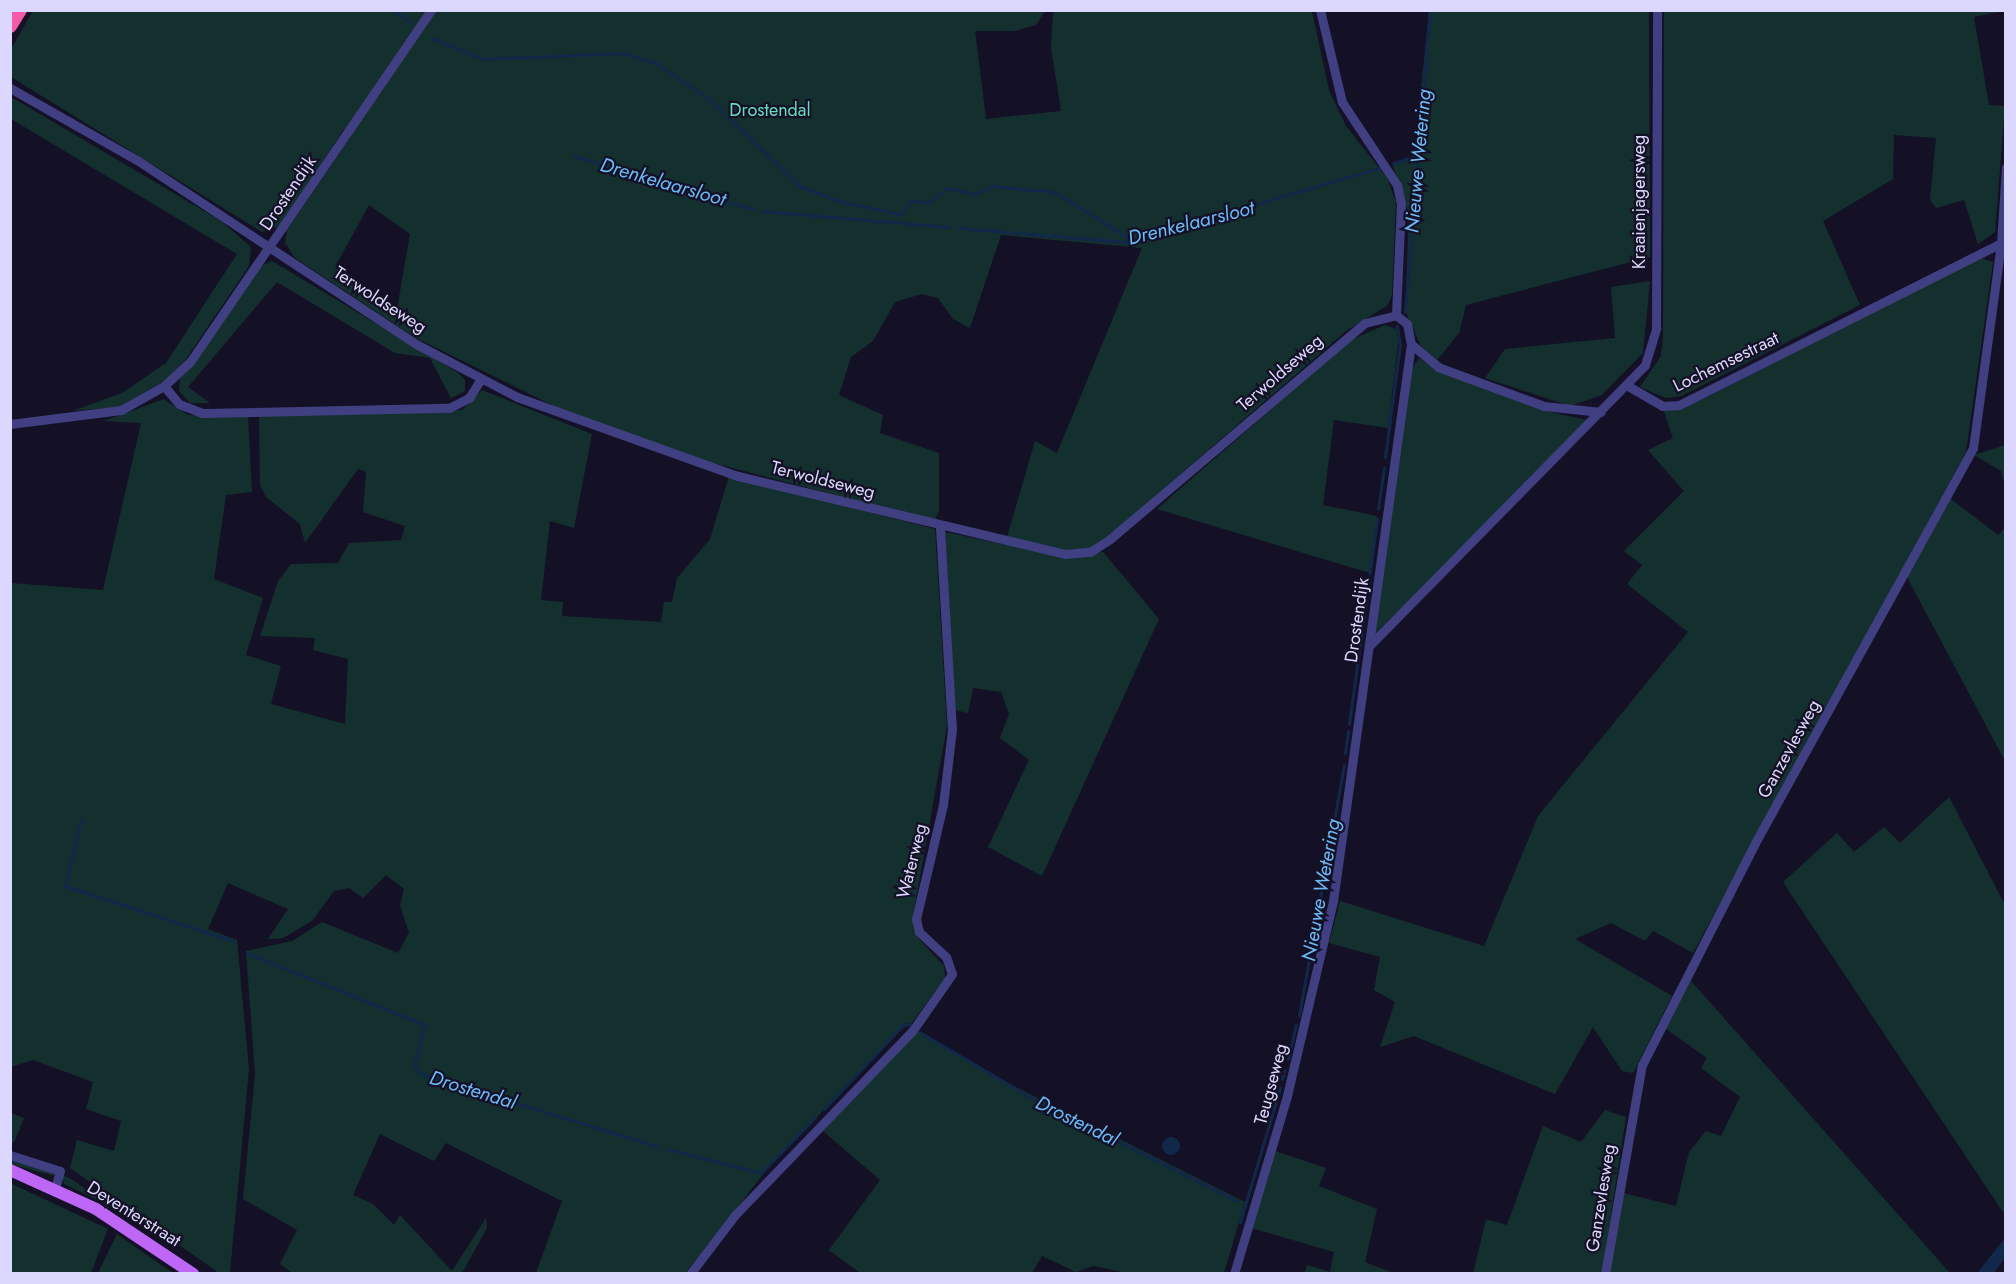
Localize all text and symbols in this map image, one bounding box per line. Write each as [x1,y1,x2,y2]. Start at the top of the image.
water label: Nieuwe Wetering [1400,88,1436,234]
park label: Drostendal [729,99,811,121]
street label: Kraaienjagersweg [1628,135,1650,269]
street label: Drostendijk [255,151,321,235]
water label: Drenkelaarsloot [598,153,728,211]
water label: Drenkelaarsloot [1125,196,1257,250]
street label: Terwoldseweg [329,262,431,338]
street label: Lochemsestraat [1669,327,1783,397]
street label: Terwoldseweg [1233,330,1327,416]
street label: Terwoldseweg [769,457,877,503]
street label: Drostendijk [1340,576,1374,664]
street label: Ganzevlesweg [1753,696,1825,802]
water label: Nieuwe Wetering [1297,817,1345,963]
street label: Waterweg [892,821,932,901]
street label: Teugseweg [1250,1041,1292,1127]
water label: Drostendal [427,1065,519,1115]
water label: Drostendal [1032,1091,1122,1151]
street label: Ganzevlesweg [1582,1142,1620,1254]
street label: Deventerstraat [83,1177,185,1251]

